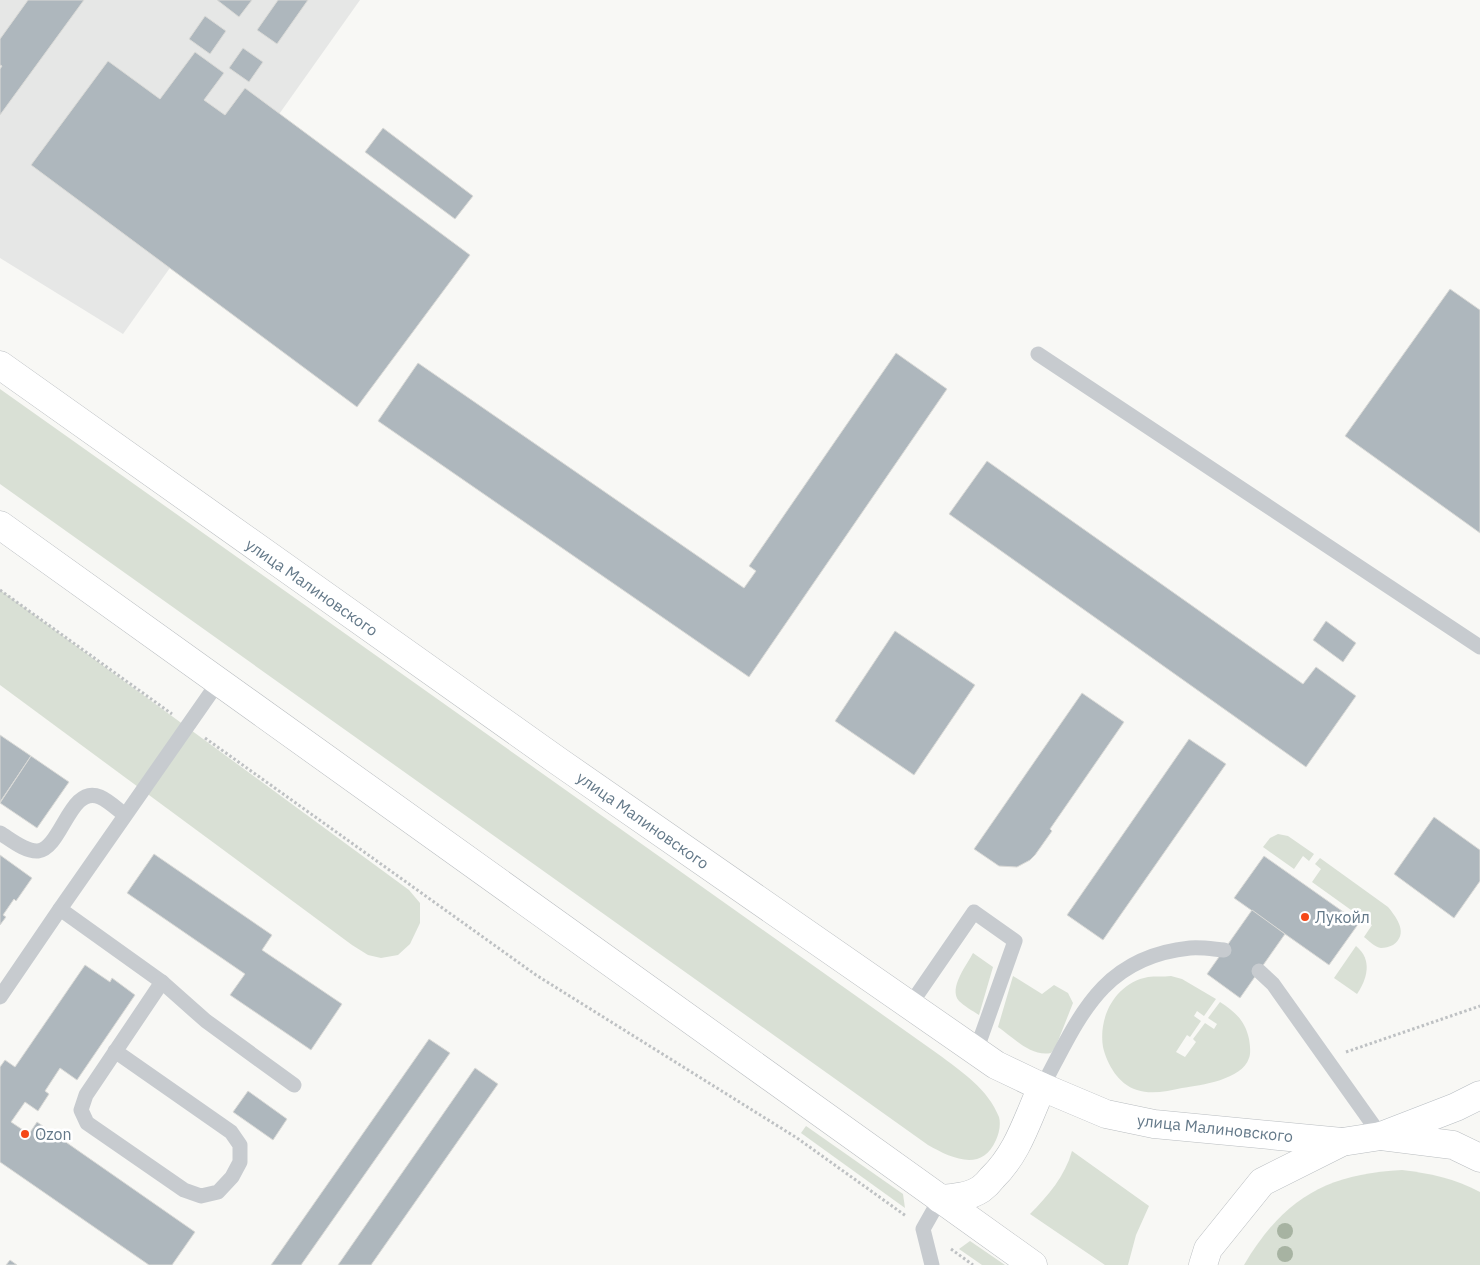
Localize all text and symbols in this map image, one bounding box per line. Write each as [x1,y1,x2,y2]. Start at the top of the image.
street label: улица Малиновского [242,534,382,640]
street label: улица Малиновского [573,767,713,873]
place label: Лукойл [1315,907,1370,927]
marker: Лукойл [1299,911,1311,923]
street label: улица Малиновского [1136,1110,1294,1146]
place label: Ozon [35,1124,72,1144]
marker: Ozon [19,1128,31,1140]

